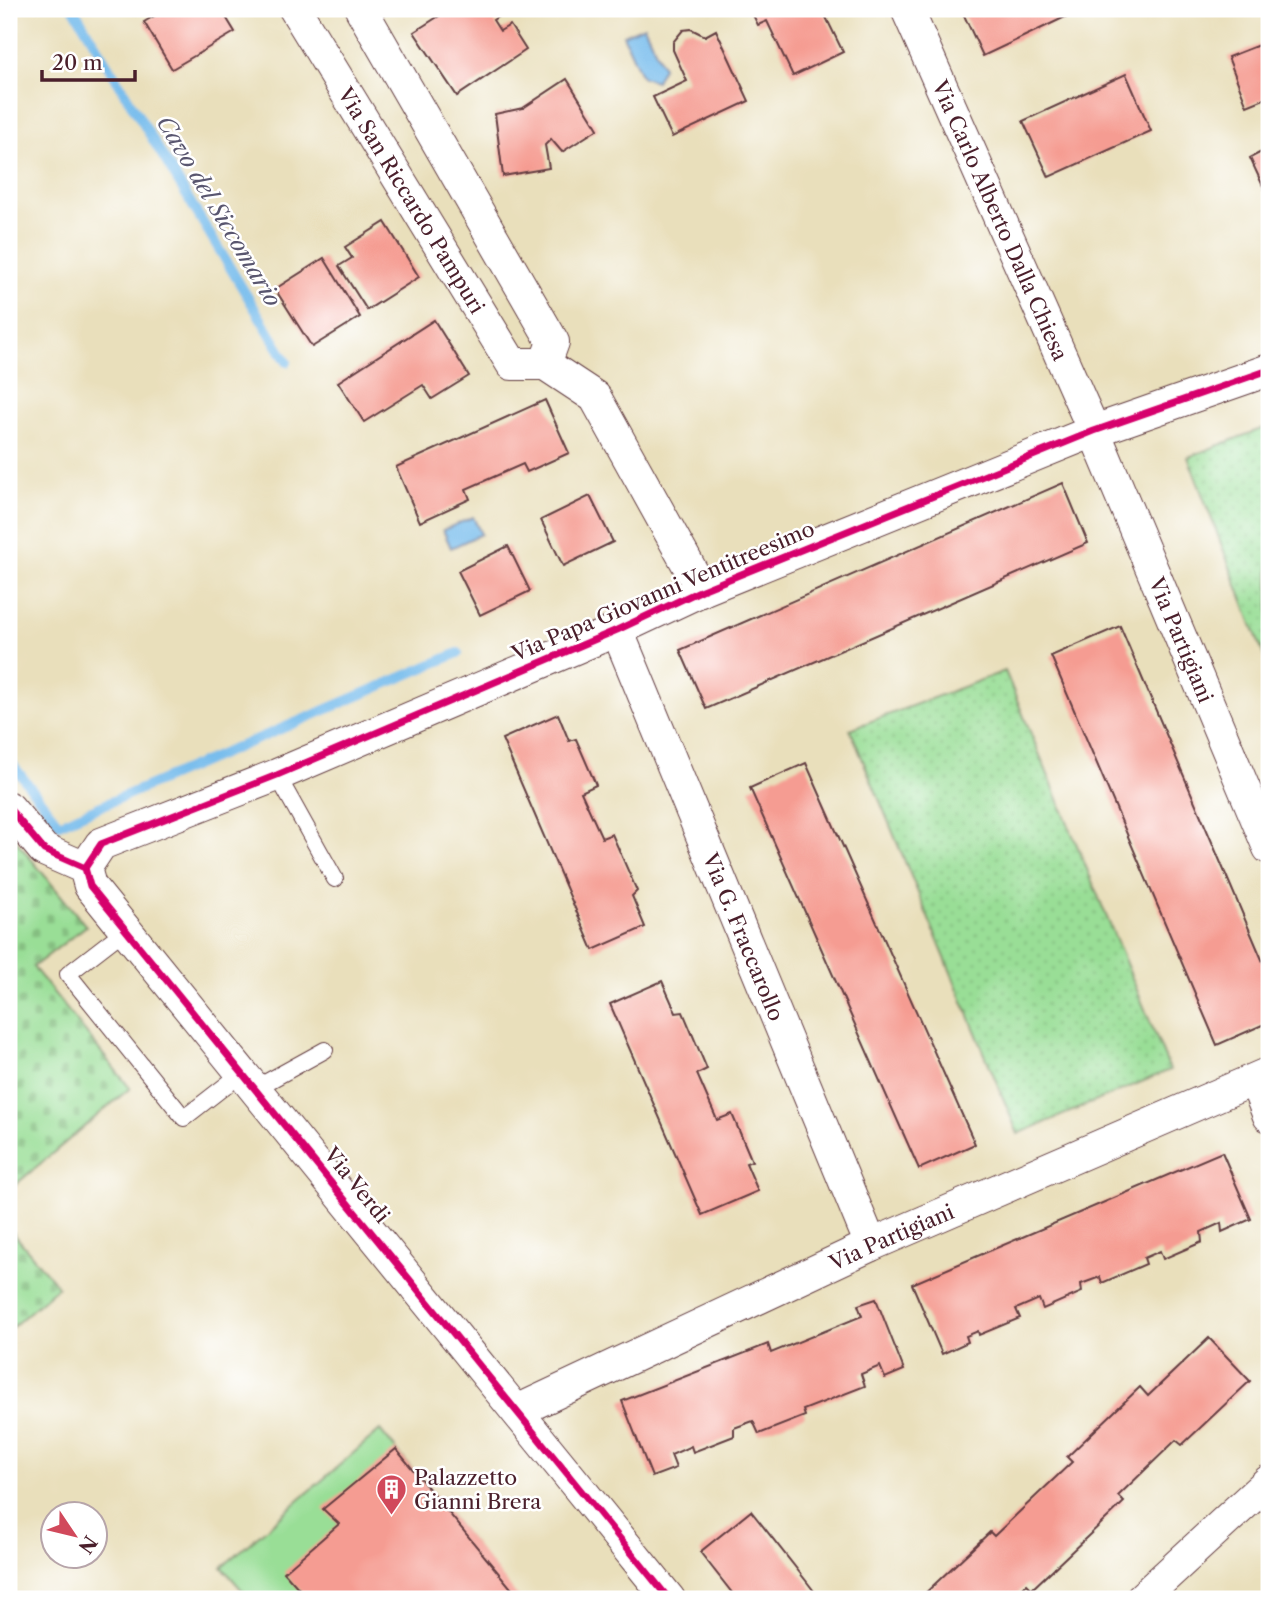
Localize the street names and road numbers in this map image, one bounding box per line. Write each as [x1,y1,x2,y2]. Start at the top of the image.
street label: Via Carlo Alberto Dalla Chiesa [927,75,1074,365]
street label: Via San Riccardo Pampuri [333,82,490,318]
street label: Via Papa Giovanni Ventitreesimo [507,516,818,667]
street label: Via Partigiani [1144,572,1219,706]
street label: Via G. Fraccarollo [698,848,789,1024]
street label: Via Verdi [318,1141,395,1228]
street label: Via Partigiani [824,1198,957,1276]

